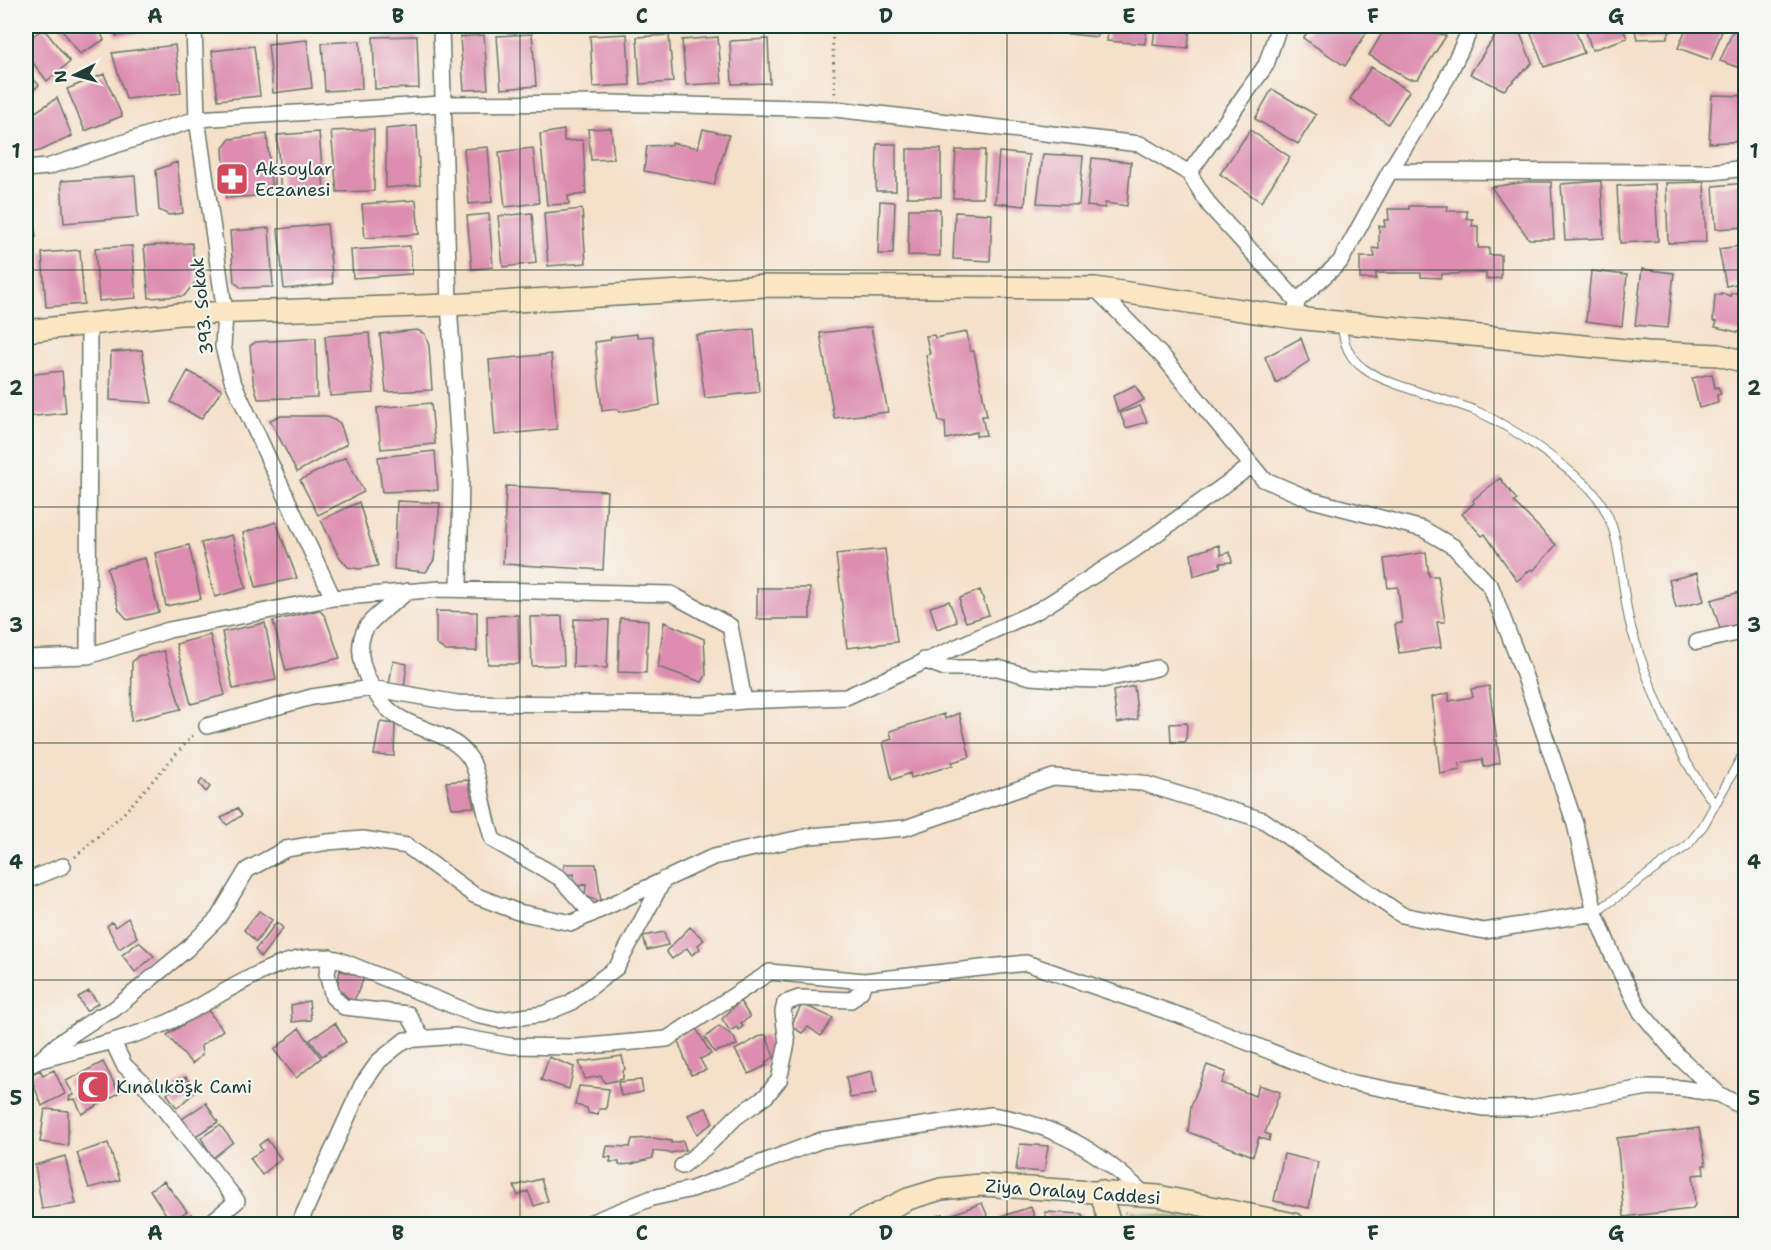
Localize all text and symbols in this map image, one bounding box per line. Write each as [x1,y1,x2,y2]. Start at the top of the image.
text: A [147,3,163,29]
text: B [392,3,404,29]
text: C [636,3,648,29]
text: D [879,3,893,29]
text: E [1122,3,1136,29]
text: F [1367,3,1379,29]
text: G [1608,3,1624,29]
north arrow [45,45,105,105]
text: N [49,69,72,84]
text: 1 [11,138,21,164]
text: 1 [1749,138,1759,164]
place label: Aksoylar Eczanesi [255,157,333,202]
pharmacy icon: Aksoylar Eczanesi [214,161,250,197]
street label: 393. Sokak [185,256,219,356]
text: 2 [9,375,23,401]
text: 2 [1747,375,1761,401]
text: 3 [9,612,23,638]
text: 3 [1747,612,1761,638]
text: 4 [9,849,23,875]
text: 4 [1747,849,1761,875]
mosque icon: Kınalıköşk Cami [75,1069,111,1105]
place label: Kınalıköşk Cami [116,1075,252,1099]
text: 5 [10,1085,22,1111]
text: 5 [1748,1085,1760,1111]
street label: Ziya Oralay Caddesi [985,1174,1161,1210]
text: A [147,1220,163,1246]
text: B [392,1220,404,1246]
text: C [636,1220,648,1246]
text: D [879,1220,893,1246]
text: E [1122,1220,1136,1246]
text: F [1367,1220,1379,1246]
text: G [1608,1220,1624,1246]

